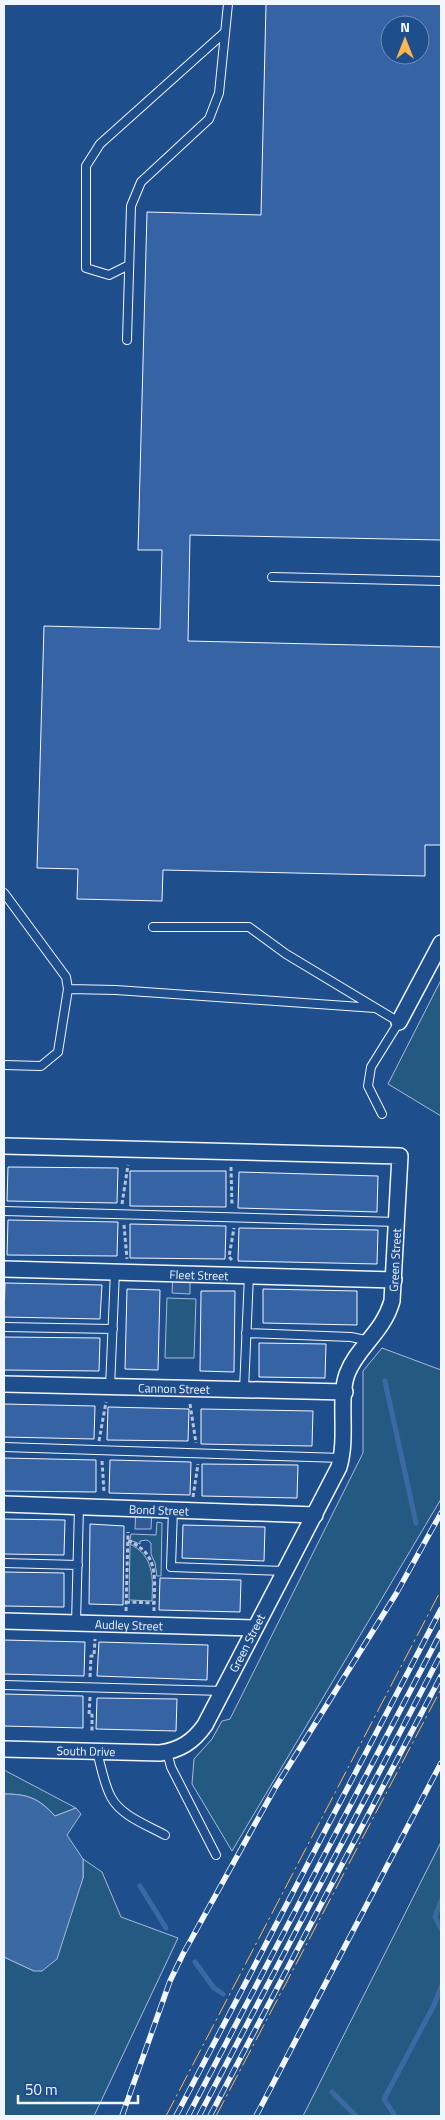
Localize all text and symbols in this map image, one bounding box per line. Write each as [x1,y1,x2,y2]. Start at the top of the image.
north arrow [380,15,430,65]
text: N [400,16,410,37]
street label: Green Street [384,1227,406,1292]
street label: Fleet Street [169,1264,229,1285]
street label: Cannon Street [138,1378,211,1398]
street label: Bond Street [128,1499,190,1520]
street label: Green Street [224,1610,270,1676]
street label: Audley Street [95,1614,164,1635]
street label: South Drive [56,1741,116,1761]
scale bar [18,2072,138,2104]
text: 50 m [25,2078,58,2101]

